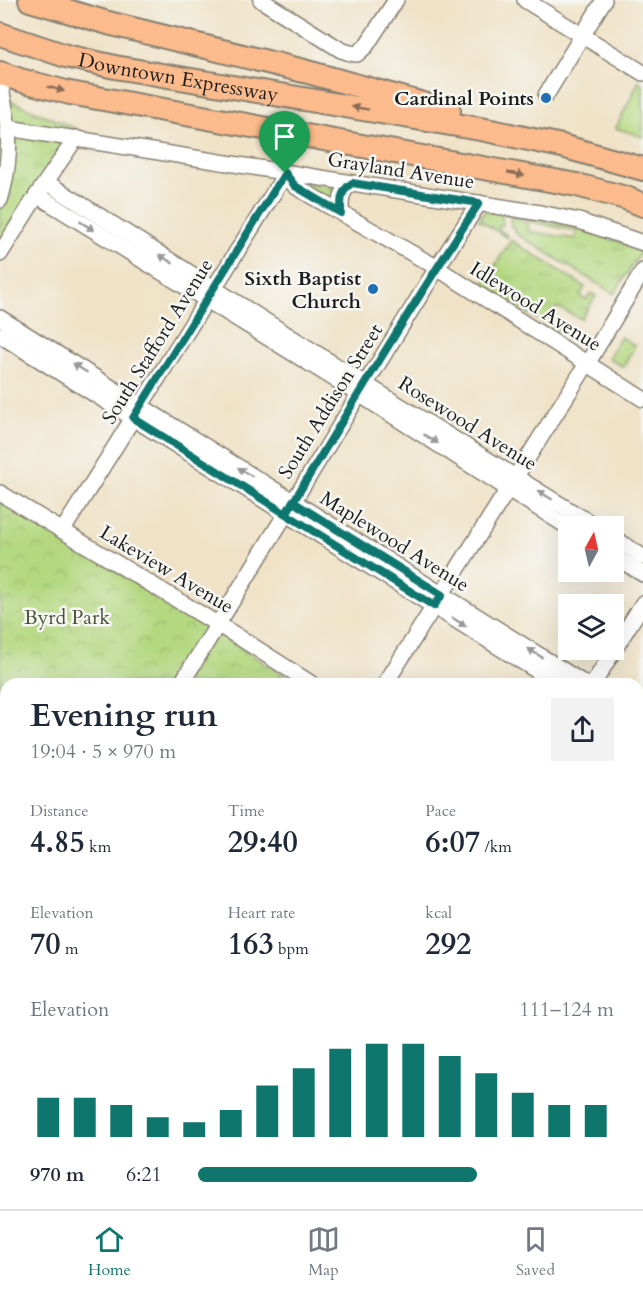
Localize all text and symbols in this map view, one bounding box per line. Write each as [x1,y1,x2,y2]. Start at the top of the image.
street label: Downtown Expressway [76,46,281,109]
one-way arrow [47,85,65,95]
place label: Cardinal Points [394,85,534,112]
marker: Cardinal Points [539,91,553,105]
one-way arrow [351,104,370,113]
pin [259,111,310,173]
icon: arrive [268,120,301,153]
street label: Grayland Avenue [326,146,476,195]
one-way arrow [507,170,526,179]
one-way arrow [79,220,95,231]
street label: South Stafford Avenue [96,253,219,429]
one-way arrow [158,253,174,264]
street label: Idlewood Avenue [465,255,607,358]
place label: Sixth Baptist Church [245,265,362,315]
marker: Sixth Baptist Church [366,282,380,296]
street label: South Addison Street [272,318,389,484]
one-way arrow [72,363,88,374]
street label: Rosewood Avenue [393,370,542,477]
one-way arrow [423,434,439,445]
one-way arrow [237,466,253,477]
street label: Maplewood Avenue [315,485,474,598]
one-way arrow [537,490,553,501]
north arrow [558,516,624,582]
map controls [558,516,624,660]
street label: Lakeview Avenue [95,519,239,620]
button: layers [558,594,624,660]
park label: Byrd Park [24,604,110,631]
one-way arrow [451,616,467,627]
one-way arrow [527,648,543,659]
text: Evening run [30,693,218,738]
button: share [551,698,614,761]
text: 19:04 · 5 × 970 m [30,738,176,765]
text: Distance [30,800,88,822]
text: Time [228,800,265,822]
text: Pace [425,800,456,822]
text: 4.85 [30,822,85,863]
text: 29:40 [228,822,298,863]
text: 6:07 [425,822,480,863]
text: km [85,836,111,858]
text: /km [480,836,512,858]
text: Elevation [30,902,94,924]
text: Heart rate [228,902,295,924]
text: kcal [425,902,452,924]
text: 70 [30,924,61,965]
text: 163 [228,924,274,965]
text: 292 [425,924,471,965]
text: m [61,938,79,960]
text: bpm [274,938,309,960]
text: Elevation [30,996,109,1023]
text: 111–124 m [519,996,614,1023]
text: 970 m [30,1161,85,1188]
text: 6:21 [126,1161,162,1188]
tab: Home [88,1223,131,1281]
tab: Map [307,1223,340,1281]
tab: Saved [516,1223,555,1281]

